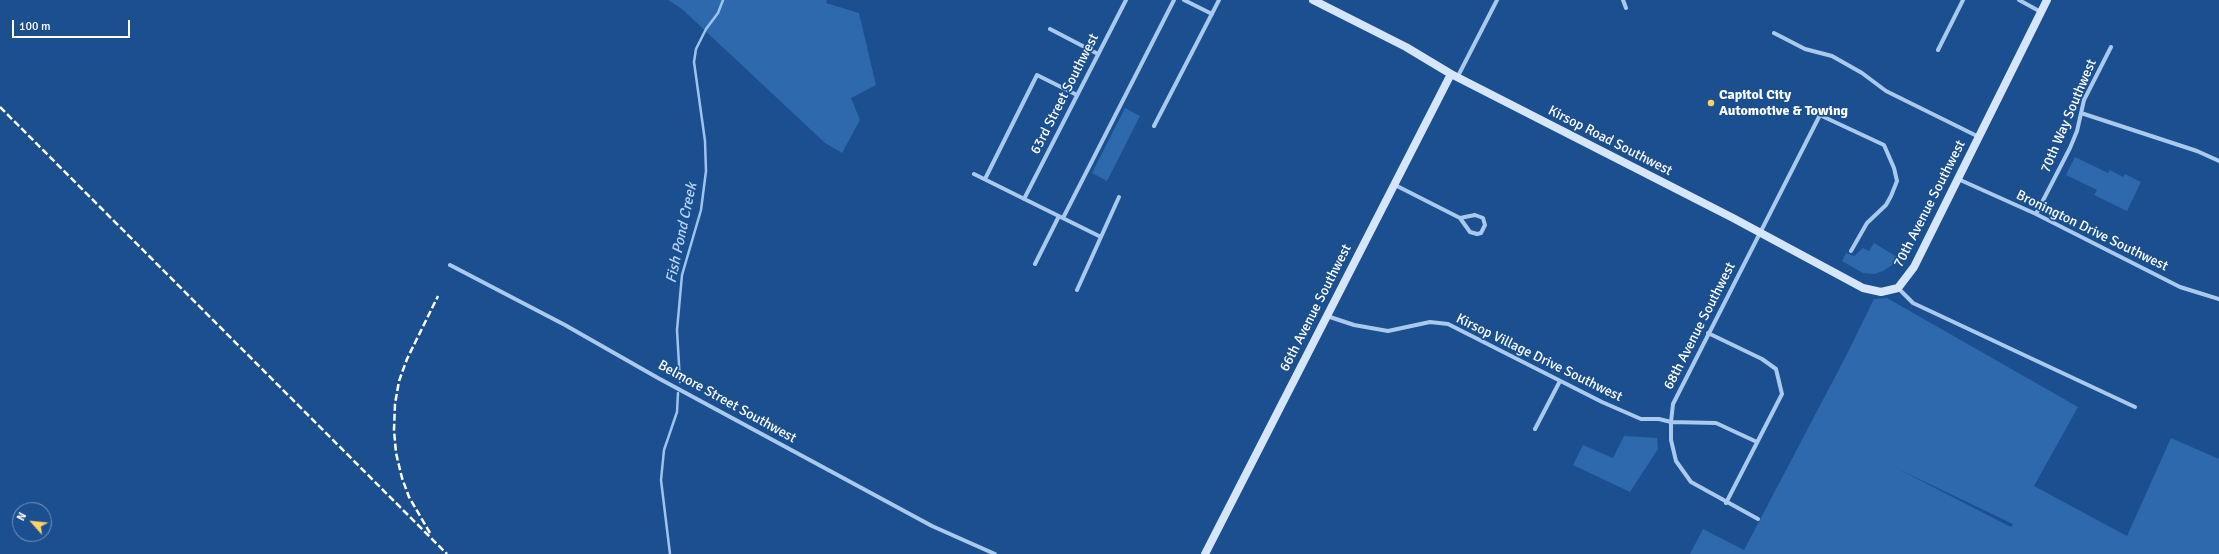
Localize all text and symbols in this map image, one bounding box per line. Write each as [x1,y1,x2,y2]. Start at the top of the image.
scale bar [14,12,132,38]
text: 100 m [19,19,51,34]
street label: 63rd Street Southwest [1027,31,1103,157]
street label: 70th Way Southwest [2038,57,2100,175]
place label: Capitol City Automotive & Towing [1719,87,1848,120]
marker: Capitol City Automotive & Towing [1706,98,1716,108]
street label: Kirsop Road Southwest [1545,102,1675,180]
street label: 70th Avenue Southwest [1891,138,1969,270]
water label: Fish Pond Creek [663,181,701,285]
street label: Bronington Drive Southwest [2013,187,2171,275]
street label: 66th Avenue Southwest [1277,242,1355,374]
street label: 68th Avenue Southwest [1661,260,1739,392]
street label: Kirsop Village Drive Southwest [1453,310,1625,406]
street label: Belmore Street Southwest [655,357,799,447]
north arrow [12,502,52,542]
text: N [14,510,29,523]

